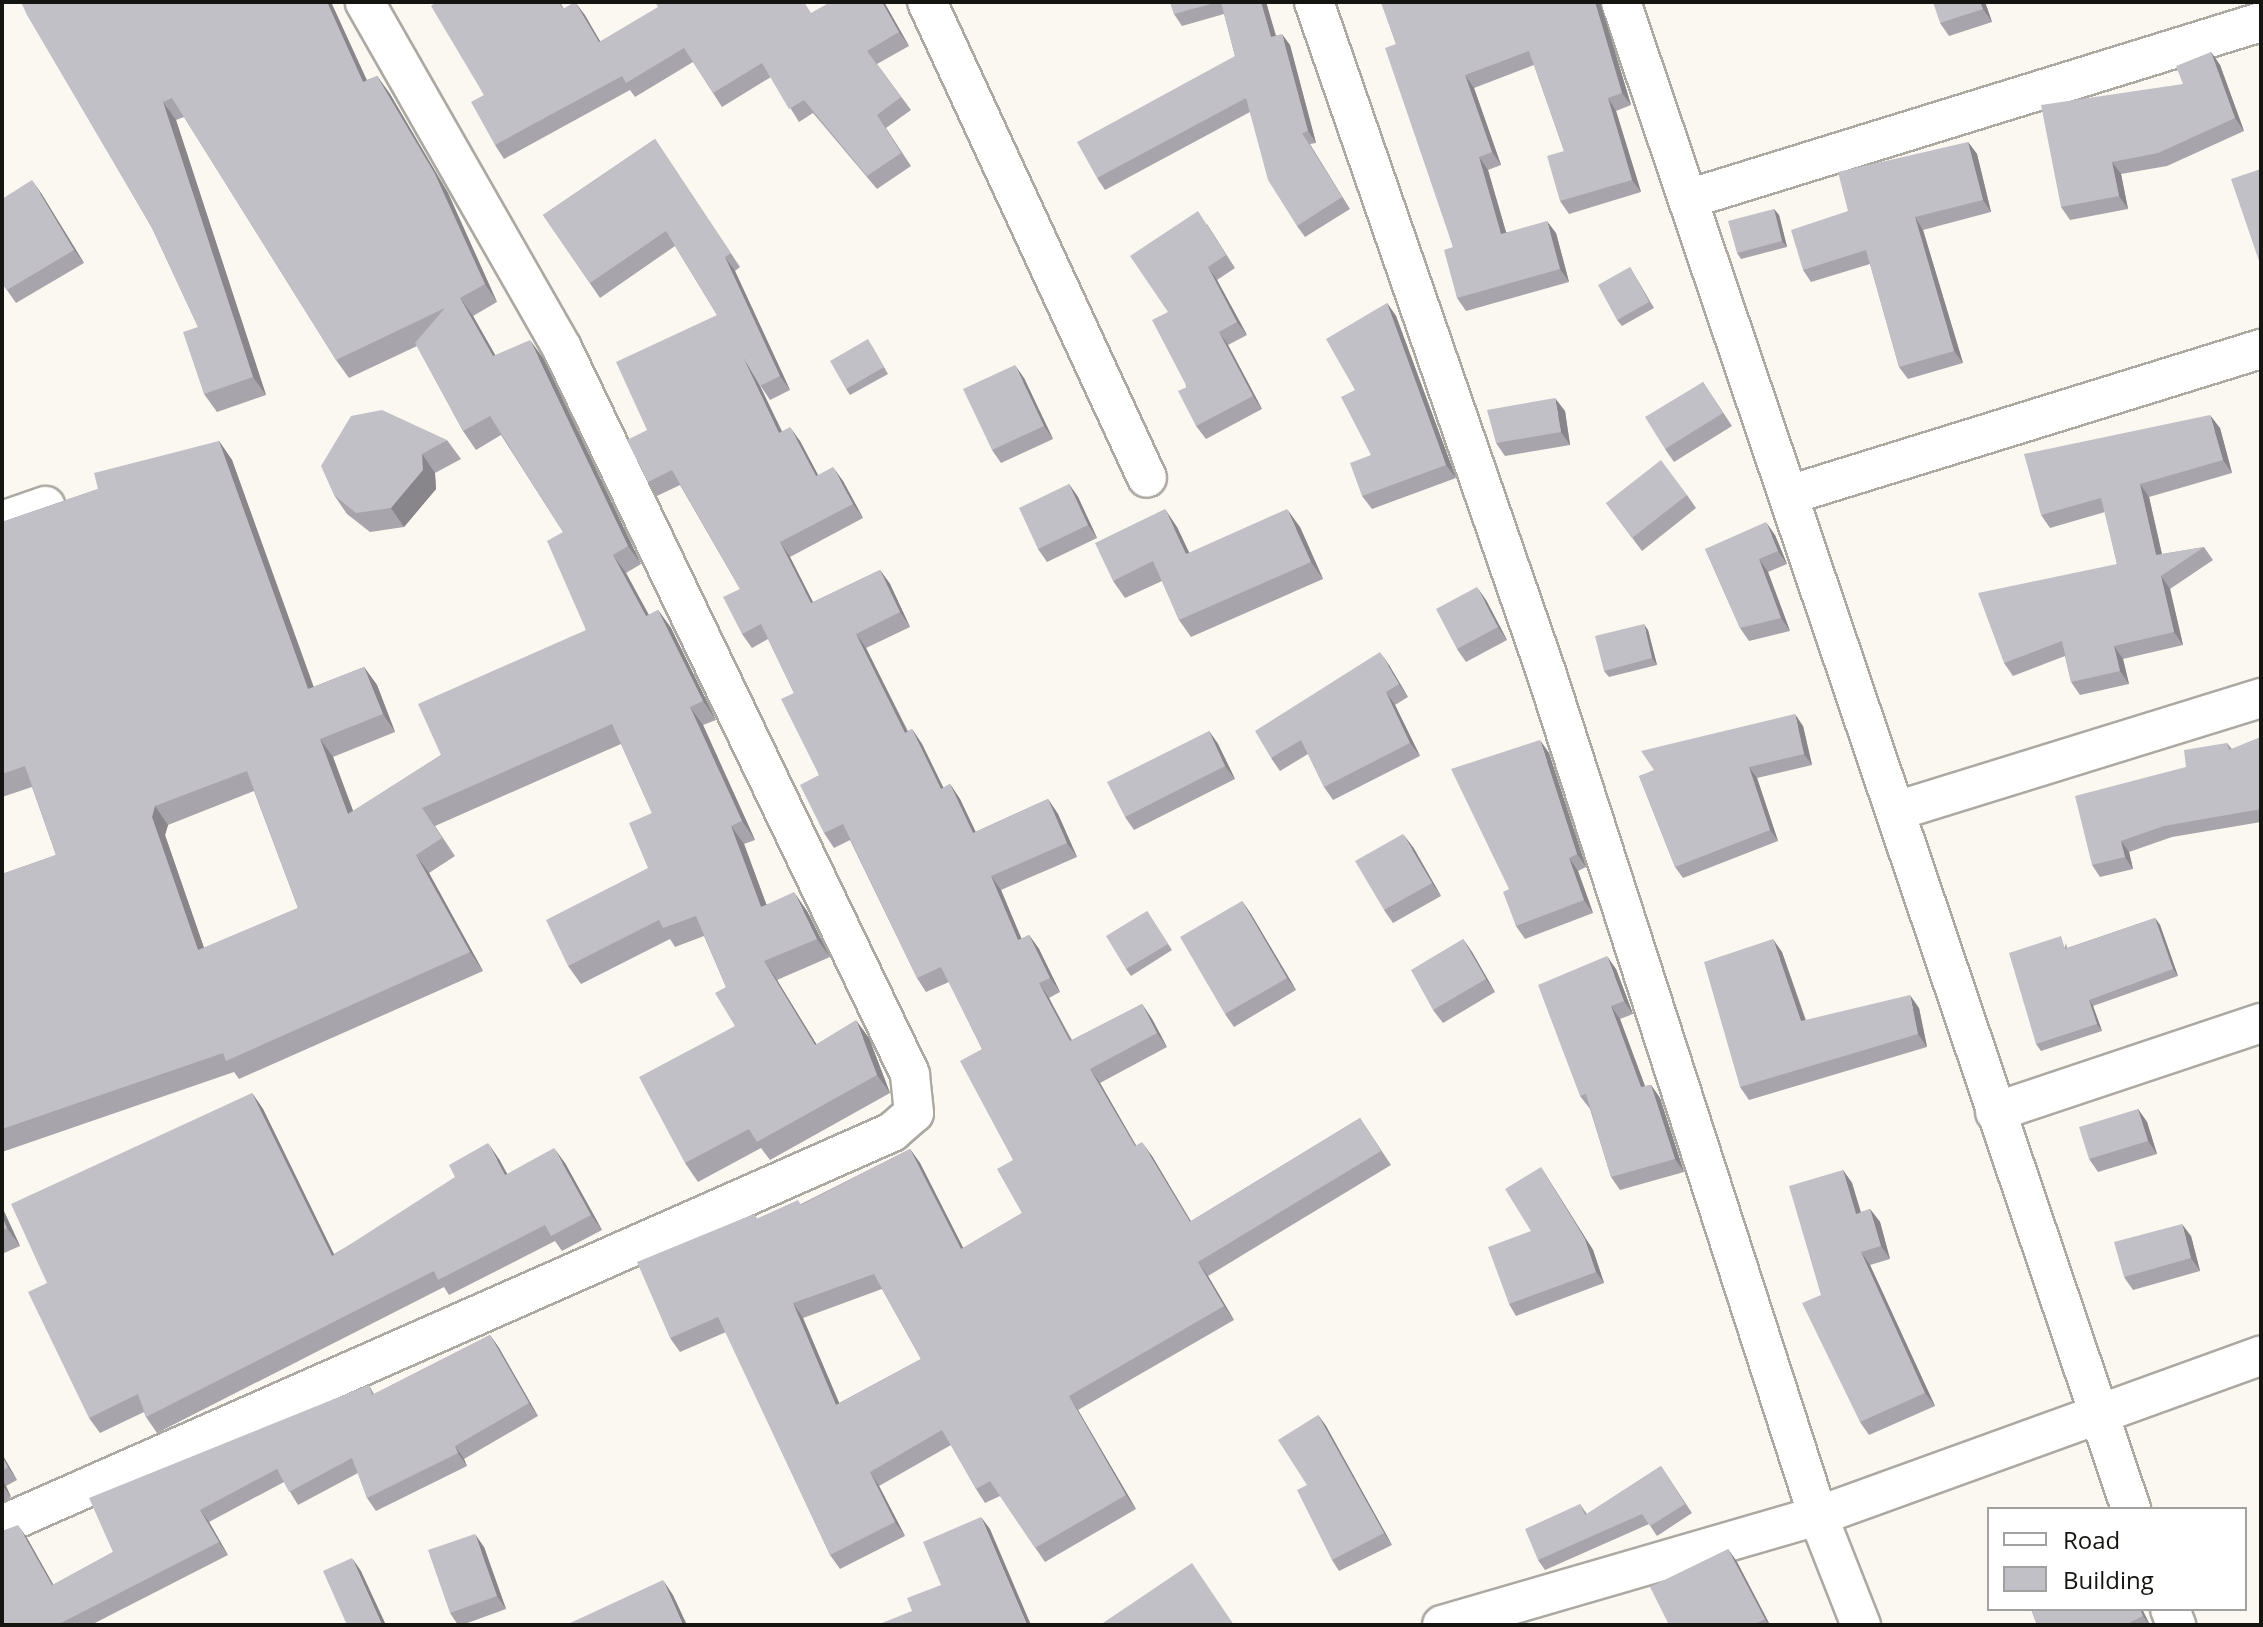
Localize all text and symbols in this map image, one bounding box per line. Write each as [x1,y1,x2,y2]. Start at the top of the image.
legend [1987,1507,2247,1611]
text: Road [2063,1523,2120,1556]
text: Building [2063,1563,2154,1596]

